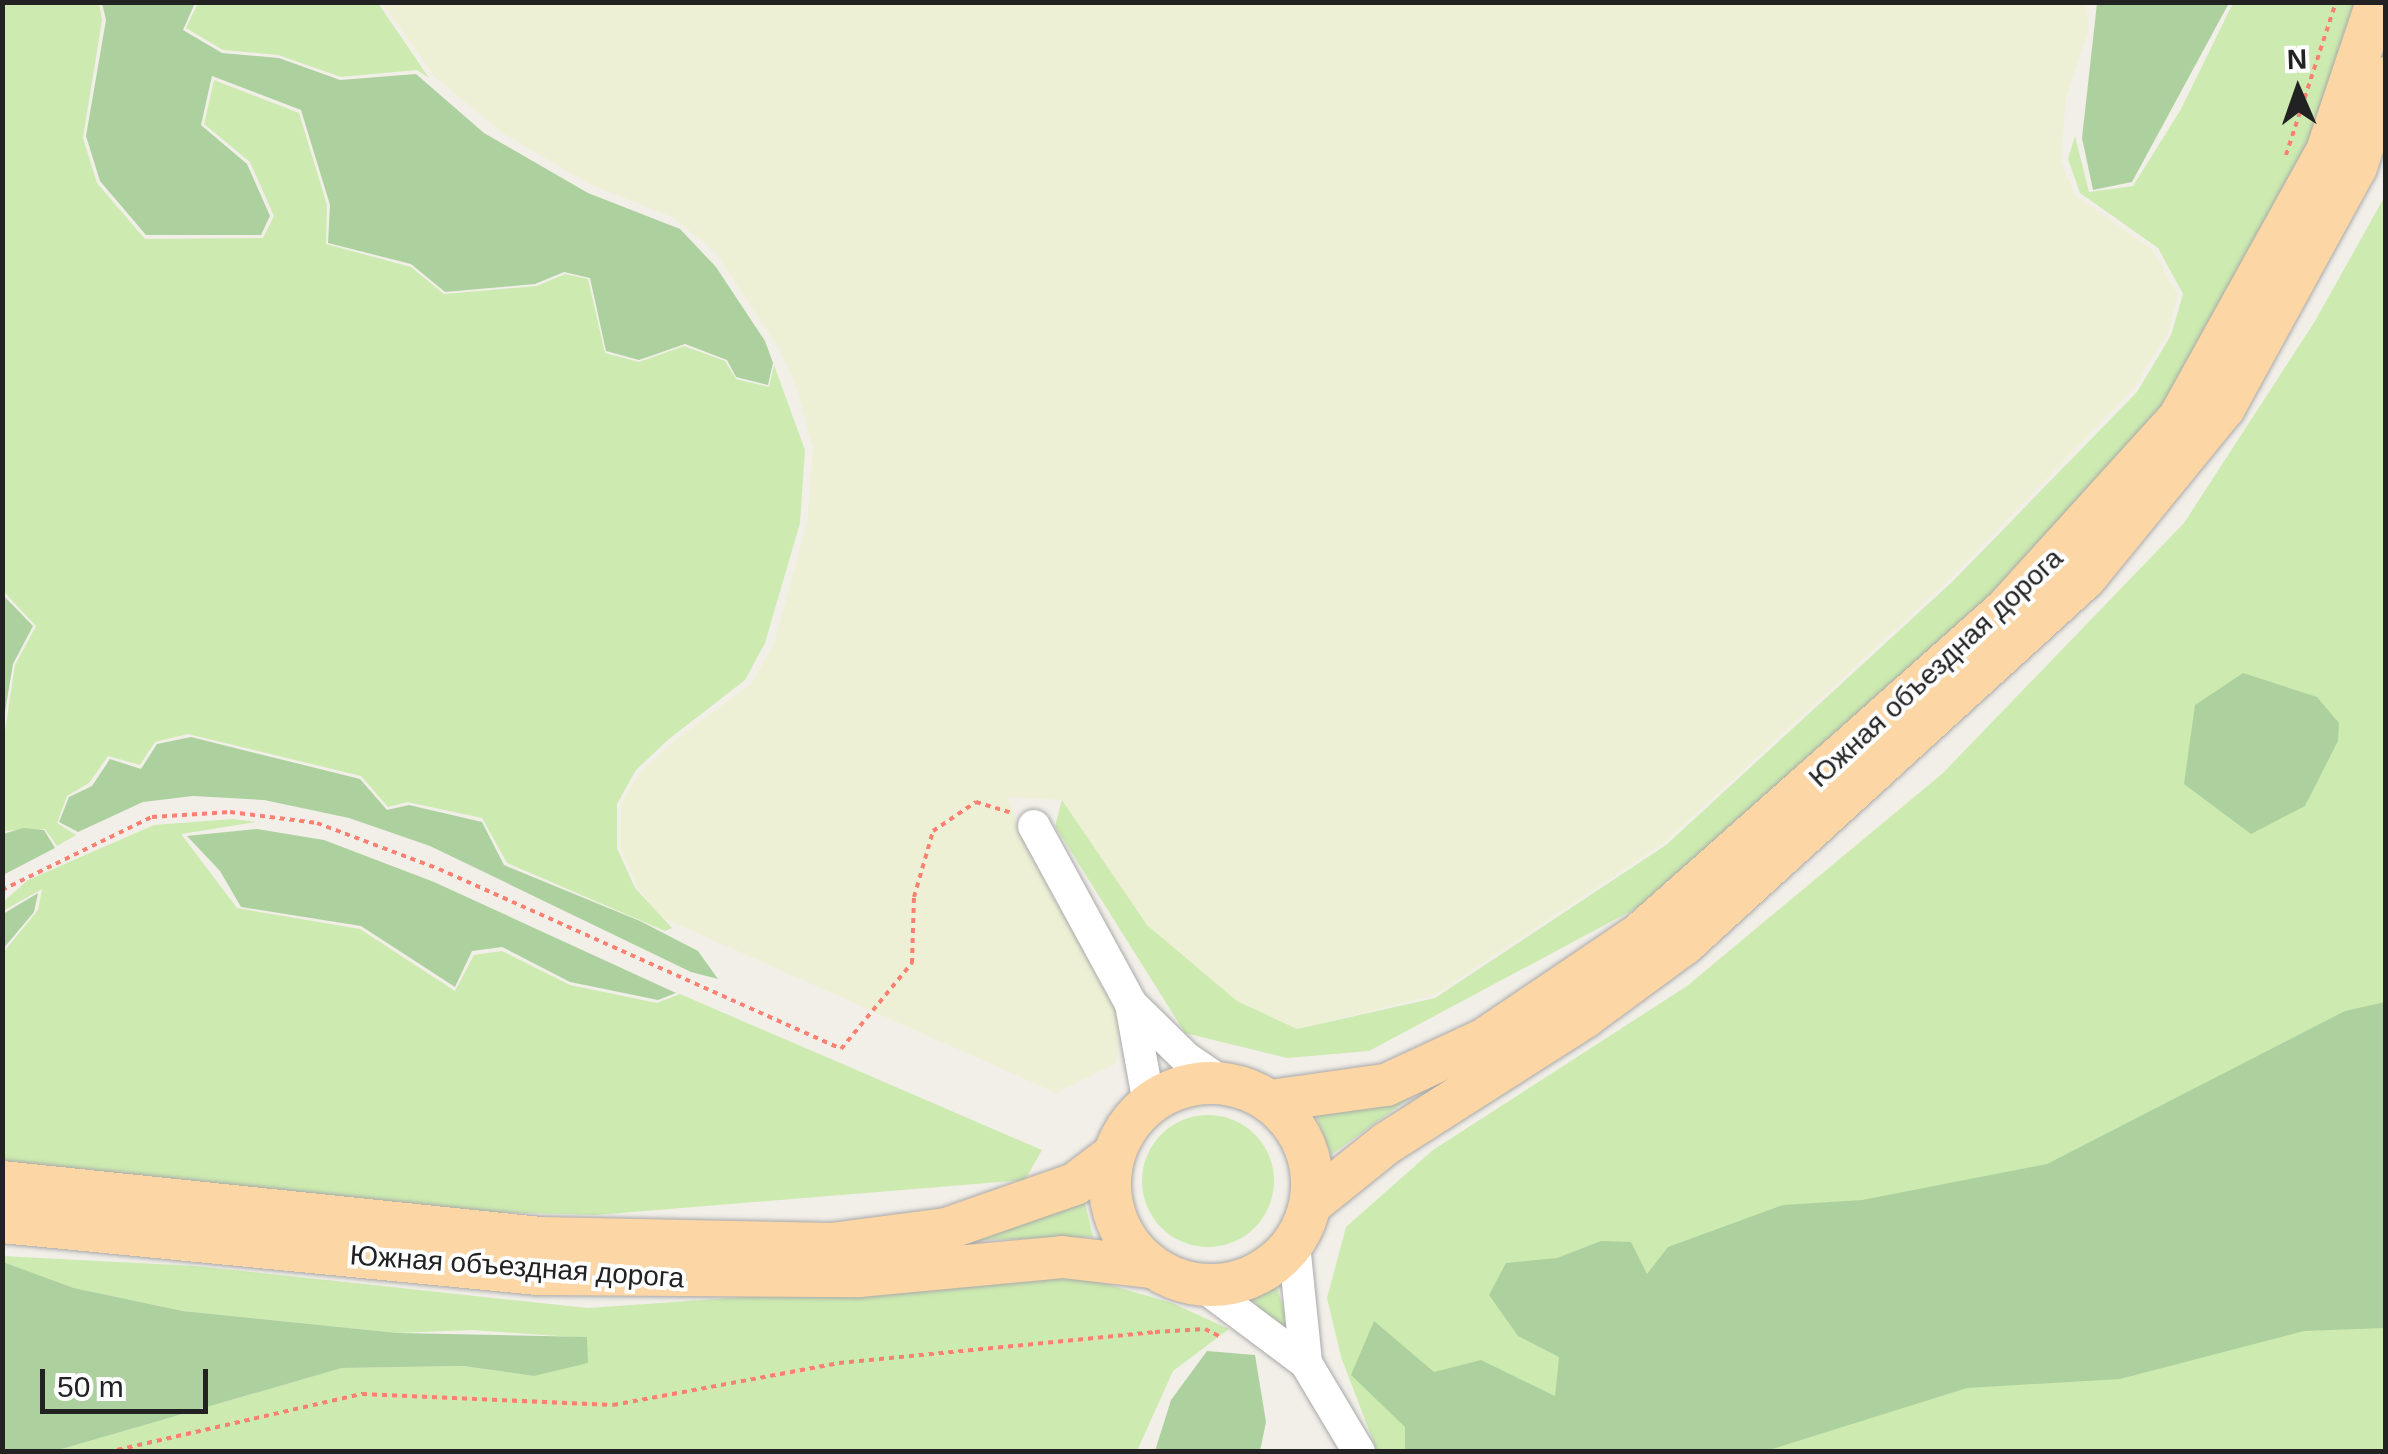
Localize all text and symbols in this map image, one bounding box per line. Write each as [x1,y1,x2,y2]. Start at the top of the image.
north arrow [2248,40,2348,140]
text: N [2286,44,2308,75]
street label: Южная объездная дорога [1802,542,2070,794]
street label: Южная объездная дорога [349,1239,685,1295]
scale bar [45,1349,212,1411]
text: 50 m [57,1370,124,1403]

